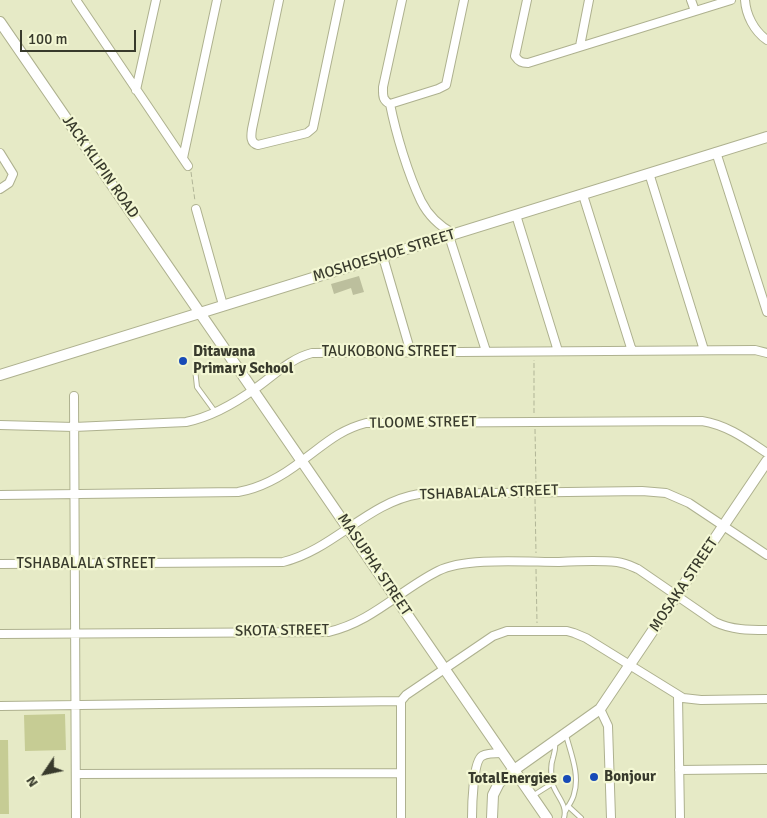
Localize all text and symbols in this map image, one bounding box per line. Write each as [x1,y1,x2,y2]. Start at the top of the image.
scale bar [22,20,139,52]
text: 100 m [28,30,68,48]
street label: JACK KLIPIN ROAD [58,112,142,222]
street label: MOSHOESHOE STREET [311,226,457,286]
place label: Ditawana Primary School [193,343,293,378]
street label: TAUKOBONG STREET [322,343,456,361]
marker: Ditawana Primary School [177,355,189,367]
street label: TLOOME STREET [369,413,477,433]
street label: TSHABALALA STREET [419,482,559,504]
street label: MASUPHA STREET [333,510,415,620]
street label: MOSAKA STREET [646,535,722,635]
street label: TSHABALALA STREET [17,555,155,573]
street label: SKOTA STREET [235,621,329,641]
north arrow [20,748,70,798]
place label: Bonjour [604,768,656,786]
place label: TotalEnergies [468,770,557,788]
marker: Bonjour [588,771,600,783]
text: N [22,773,42,790]
marker: TotalEnergies [561,773,573,785]

